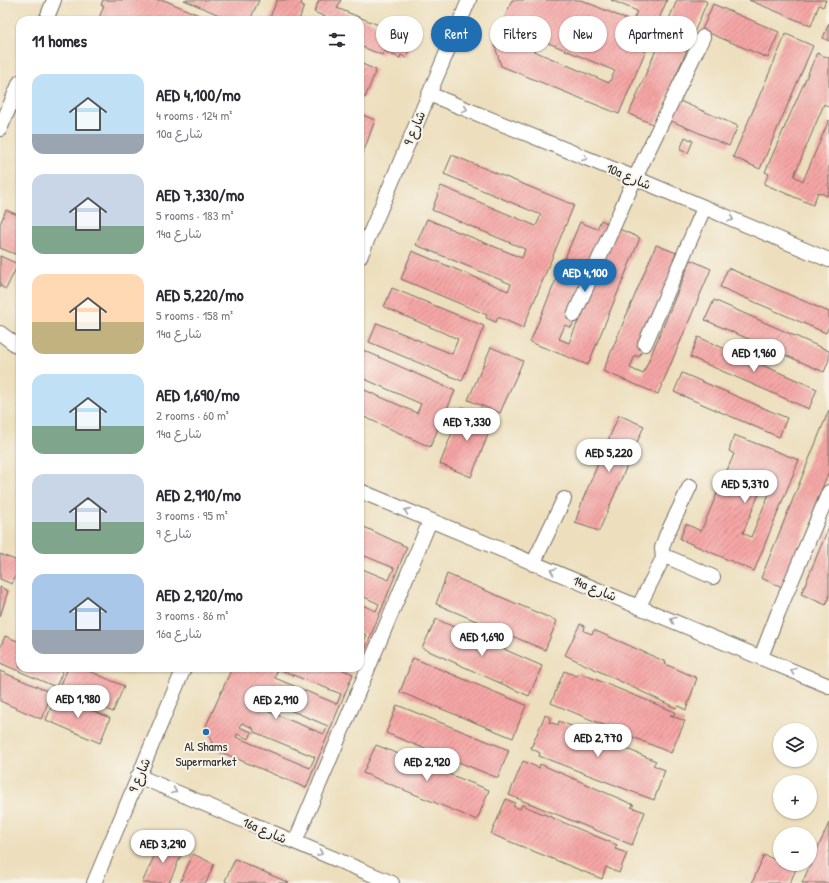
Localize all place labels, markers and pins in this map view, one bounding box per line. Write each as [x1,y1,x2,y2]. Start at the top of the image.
pin: AED 4,100 [539,259,631,293]
pin: AED 1,960 [708,339,800,373]
pin: AED 7,330 [421,408,513,442]
pin: AED 5,220 [563,439,655,473]
pin: AED 5,370 [699,470,791,504]
pin: AED 1,690 [436,623,528,657]
pin: AED 1,980 [32,685,124,719]
pin: AED 2,910 [230,686,322,720]
pin: AED 2,770 [552,724,644,758]
marker: Al Shams Supermarket [201,727,211,737]
place label: Al Shams Supermarket [176,737,237,770]
pin: AED 2,920 [381,748,473,782]
pin: AED 3,290 [117,830,209,864]

